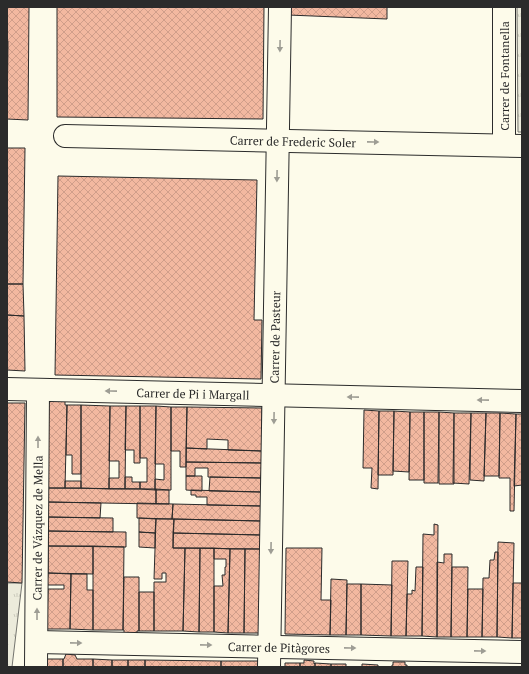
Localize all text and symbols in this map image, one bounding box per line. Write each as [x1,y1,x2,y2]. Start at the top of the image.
street label: Carrer de Fontanella [497,21,512,131]
one-way arrow [276,40,283,52]
street label: Carrer de Frederic Soler [230,132,357,150]
one-way arrow [367,139,379,146]
one-way arrow [274,170,281,182]
street label: Carrer de Pasteur [266,290,283,383]
street label: Carrer de Pi i Margall [136,385,250,402]
one-way arrow [105,388,117,395]
one-way arrow [346,394,359,400]
one-way arrow [476,397,489,403]
one-way arrow [270,412,277,424]
one-way arrow [35,435,41,448]
street label: Carrer de Vázquez de Mella [29,455,45,601]
one-way arrow [268,542,275,554]
one-way arrow [34,607,40,620]
street label: Carrer de Pitàgores [228,638,330,656]
one-way arrow [70,639,82,646]
one-way arrow [200,642,213,648]
one-way arrow [344,645,357,651]
one-way arrow [474,648,487,654]

